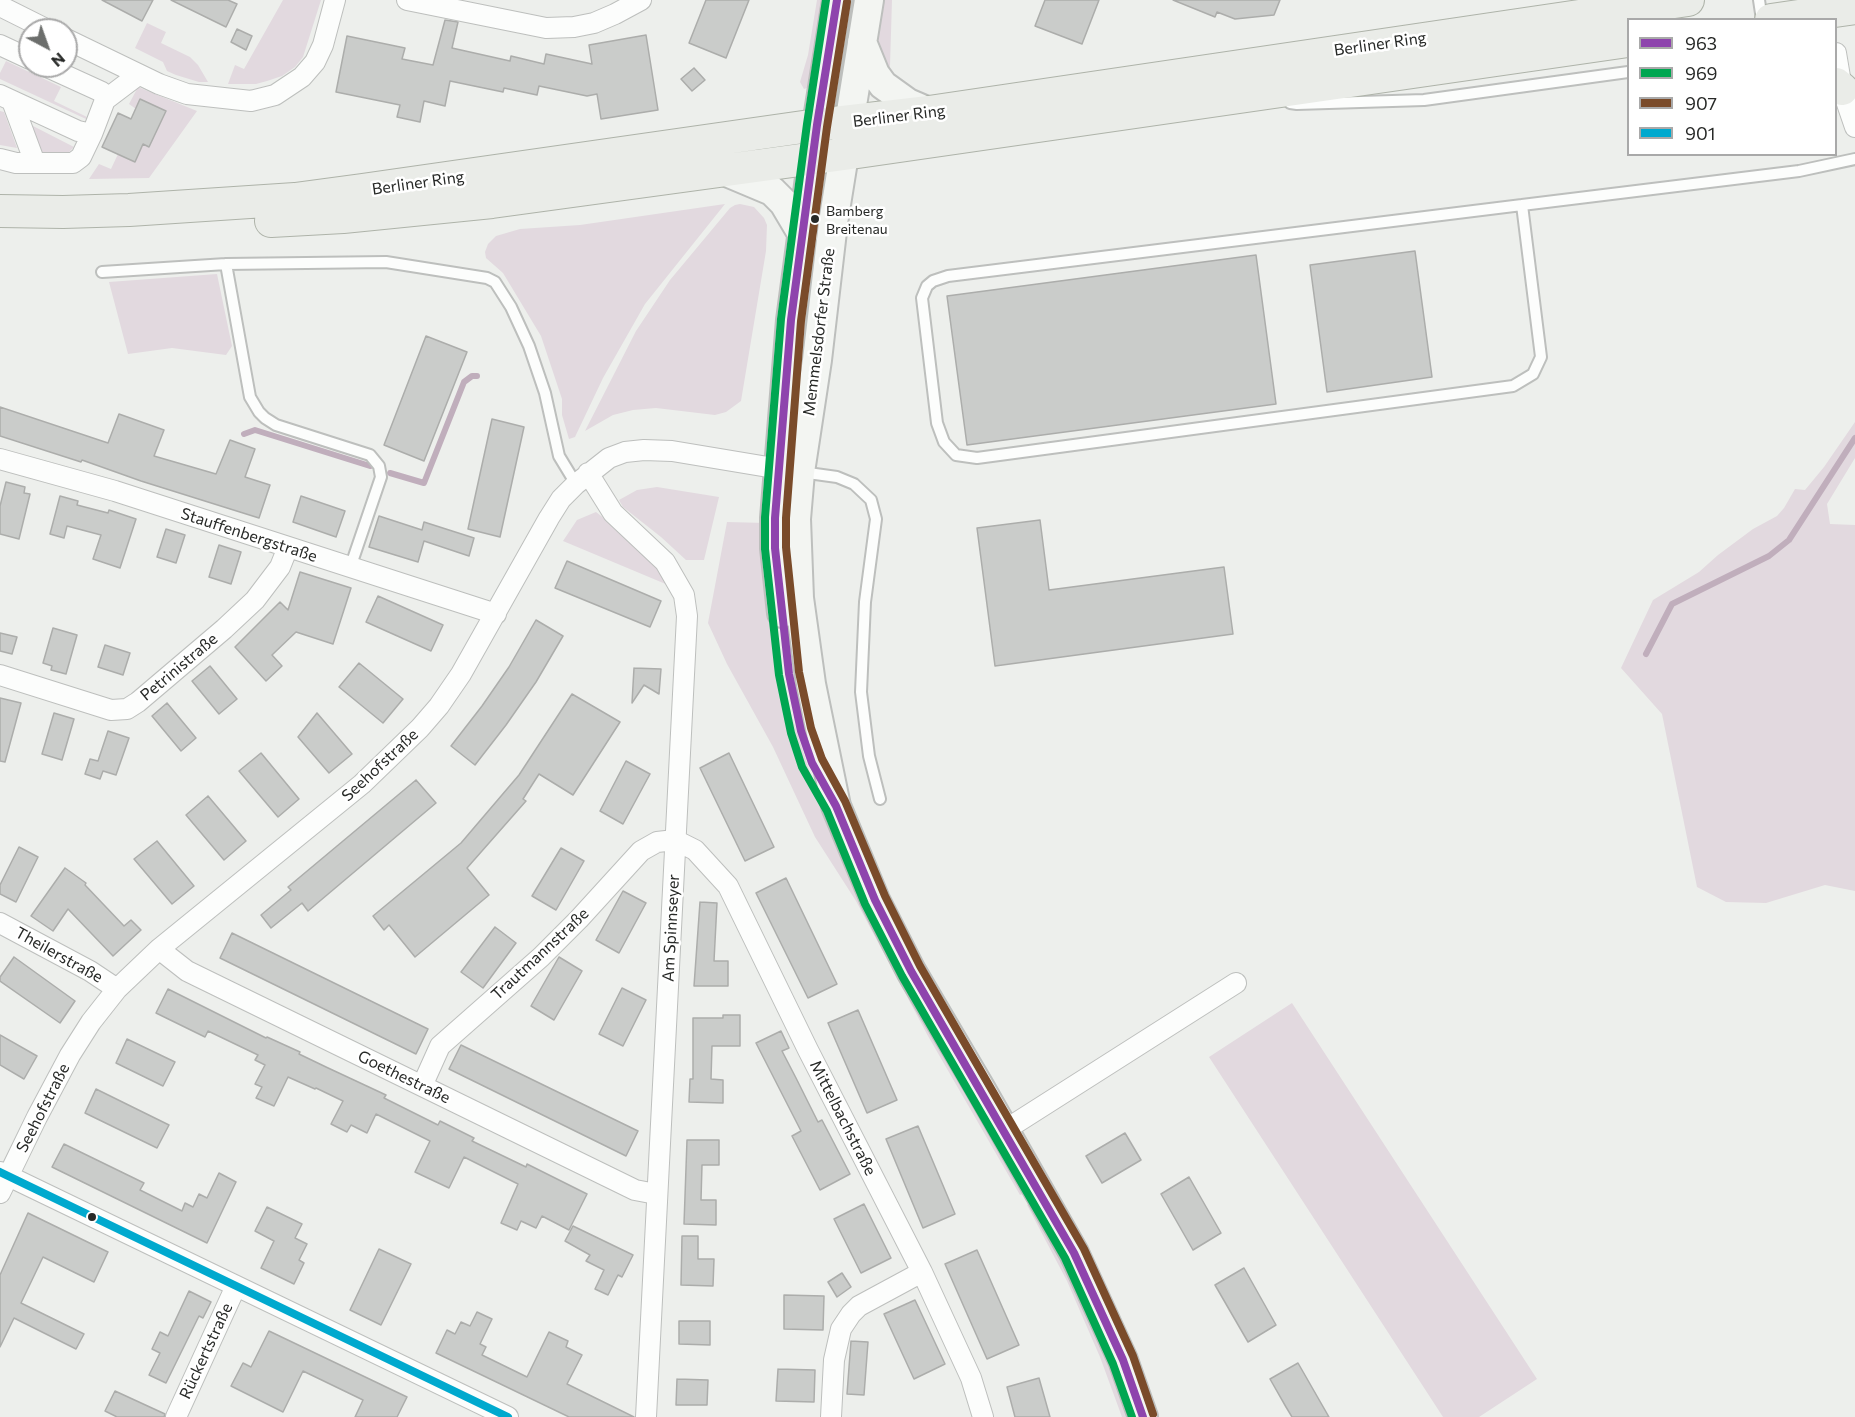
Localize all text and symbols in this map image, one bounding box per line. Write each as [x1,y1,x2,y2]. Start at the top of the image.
north arrow [18,18,78,78]
legend [1627,18,1837,156]
street label: Berliner Ring [1333,28,1427,60]
text: 963 [1685,32,1717,54]
text: N [48,49,70,72]
text: 969 [1685,62,1718,84]
text: 907 [1685,92,1717,114]
street label: Berliner Ring [852,101,946,131]
text: 901 [1685,122,1715,144]
street label: Berliner Ring [371,167,465,199]
place label: Bamberg Breitenau [826,203,888,236]
marker: Bamberg Breitenau [809,213,821,225]
street label: Memmelsdorfer Straße [799,247,839,417]
street label: Stauffenbergstraße [178,504,320,566]
street label: Petrinistraße [136,629,222,705]
street label: Seehofstraße [338,725,422,805]
street label: Am Spinnseyer [659,874,683,982]
street label: Trautmannstraße [487,904,593,1004]
street label: Theilerstraße [12,923,106,987]
street label: Goethestraße [355,1046,453,1108]
street label: Mittelbachstraße [806,1057,880,1179]
street label: Seehofstraße [12,1060,74,1156]
unlabelled marker [86,1211,98,1223]
street label: Rückertstraße [175,1300,237,1402]

